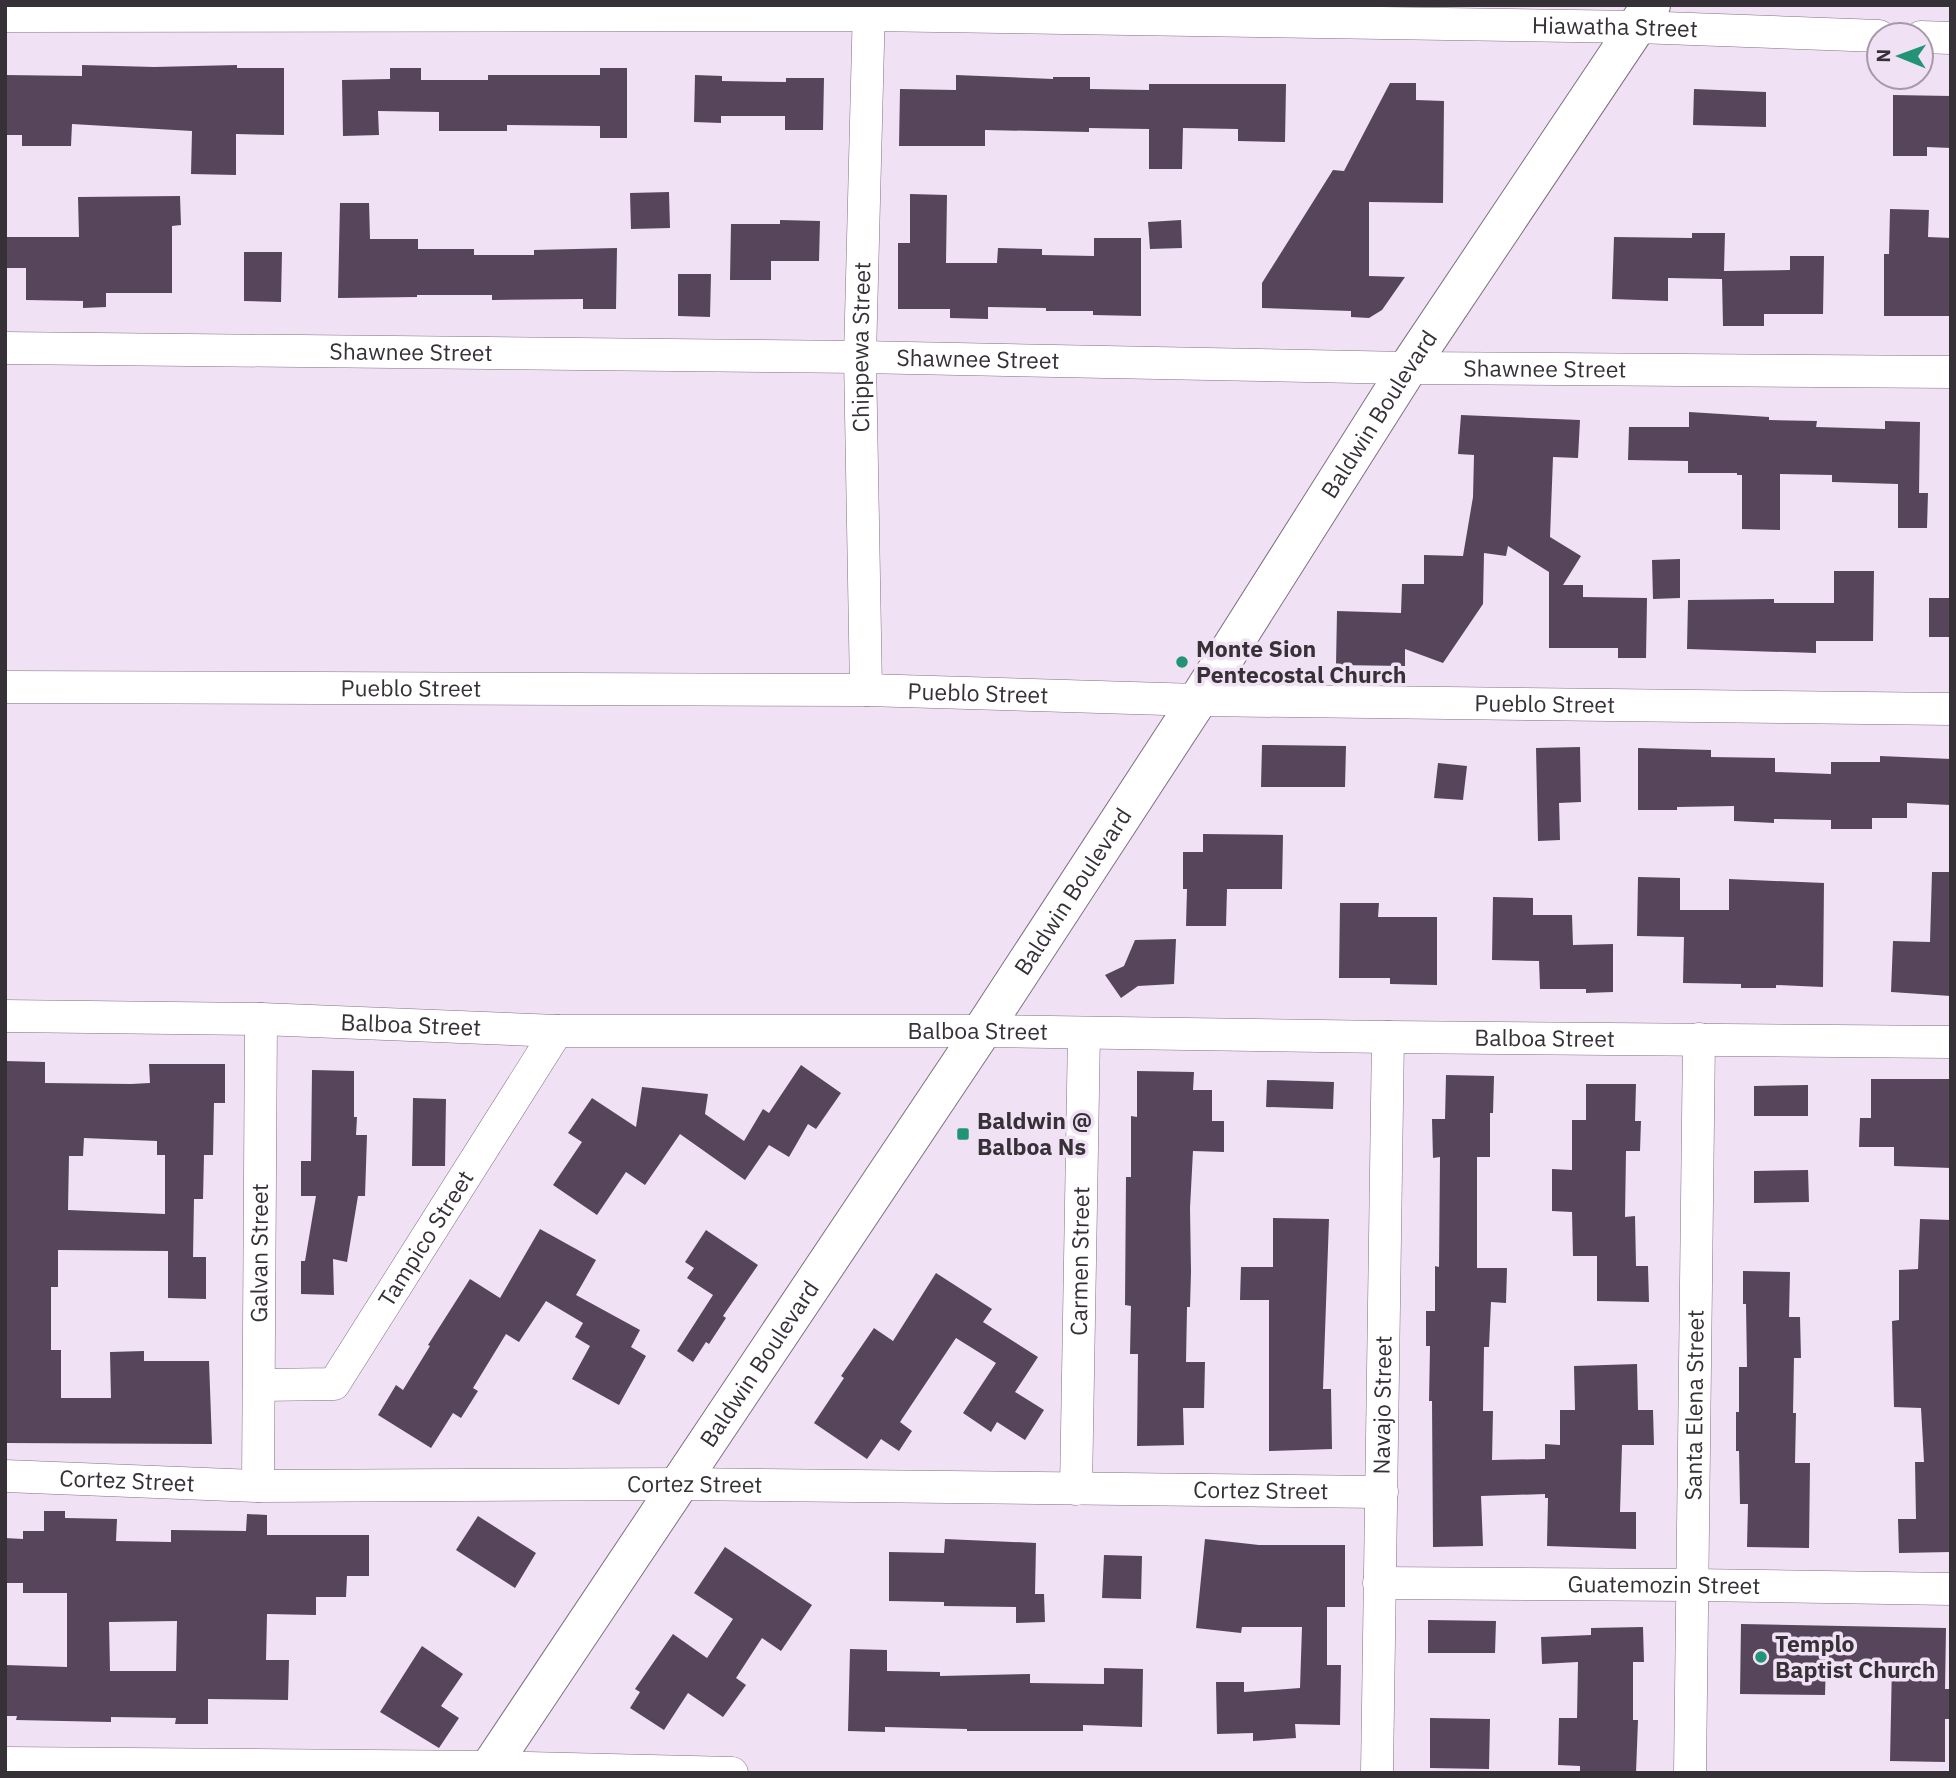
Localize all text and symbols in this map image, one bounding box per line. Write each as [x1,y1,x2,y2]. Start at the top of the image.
street label: Hiawatha Street [1532,9,1698,43]
north arrow [1865,21,1935,91]
text: N [1871,49,1895,63]
street label: Chippewa Street [844,261,876,433]
street label: Baldwin Boulevard [1314,324,1443,503]
street label: Shawnee Street [329,335,493,367]
street label: Shawnee Street [896,342,1060,375]
street label: Shawnee Street [1463,352,1627,384]
place label: Monte Sion Pentecostal Church [1196,633,1407,689]
marker: Monte Sion Pentecostal Church [1174,654,1190,670]
street label: Pueblo Street [341,672,481,703]
street label: Pueblo Street [907,675,1049,709]
street label: Pueblo Street [1474,687,1615,719]
street label: Baldwin Boulevard [1007,802,1138,980]
street label: Balboa Street [340,1006,482,1042]
street label: Balboa Street [907,1015,1048,1046]
street label: Balboa Street [1474,1022,1615,1053]
place label: Baldwin @ Balboa Ns [977,1105,1092,1161]
marker: Baldwin @ Balboa Ns [955,1126,971,1142]
street label: Tampico Street [371,1164,479,1312]
street label: Galvan Street [243,1183,274,1323]
street label: Carmen Street [1063,1186,1095,1336]
street label: Baldwin Boulevard [692,1275,825,1452]
street label: Santa Elena Street [1677,1309,1710,1501]
street label: Navajo Street [1365,1335,1398,1475]
street label: Cortez Street [59,1462,195,1497]
street label: Cortez Street [627,1468,763,1499]
street label: Cortez Street [1193,1474,1329,1505]
street label: Guatemozin Street [1567,1568,1761,1600]
place label: Templo Baptist Church [1775,1628,1935,1684]
marker: Templo Baptist Church [1753,1649,1769,1665]

